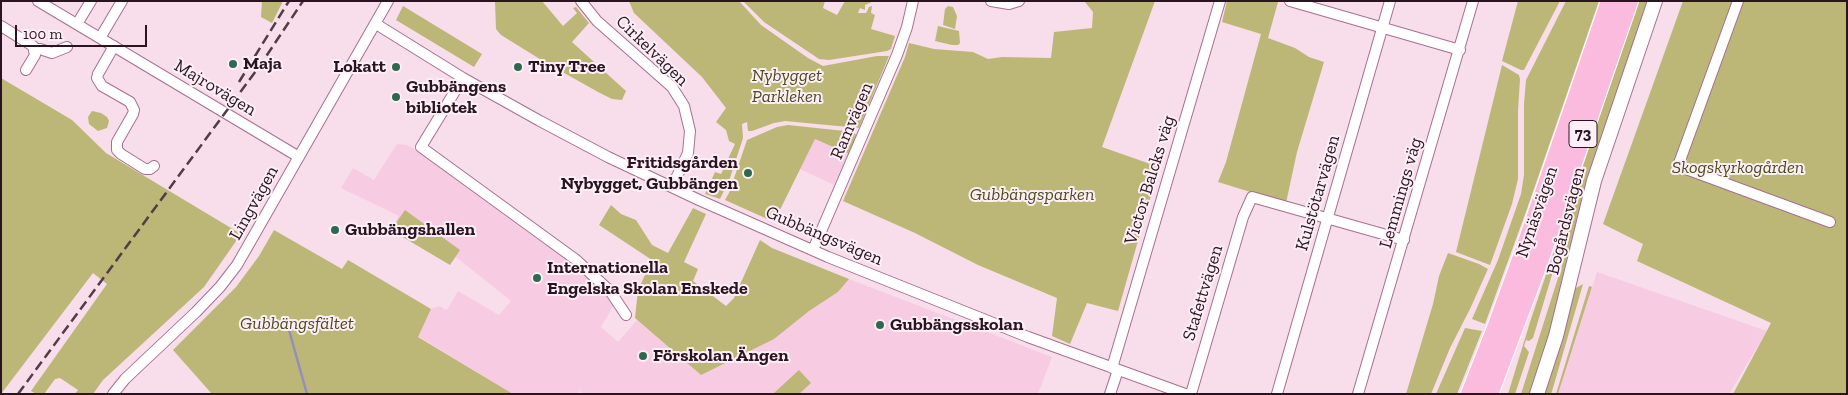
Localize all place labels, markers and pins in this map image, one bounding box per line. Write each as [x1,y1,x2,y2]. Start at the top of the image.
place label: Maja [243,53,282,75]
place label: Lokatt [333,56,386,78]
place label: Tiny Tree [528,56,605,78]
marker: Maja [227,58,239,70]
marker: Lokatt [390,61,402,73]
marker: Tiny Tree [512,61,524,73]
place label: Gubbängens bibliotek [406,76,506,118]
marker: Gubbängens bibliotek [390,91,402,103]
place label: Fritidsgården Nybygget, Gubbängen [561,152,738,194]
marker: Fritidsgården Nybygget, Gubbängen [742,167,754,179]
place label: Gubbängshallen [345,219,475,241]
marker: Gubbängshallen [329,224,341,236]
place label: Internationella Engelska Skolan Enskede [547,257,748,300]
marker: Internationella Engelska Skolan Enskede [531,272,543,284]
place label: Gubbängsskolan [890,314,1023,336]
marker: Gubbängsskolan [874,319,886,331]
place label: Förskolan Ängen [653,345,789,367]
marker: Förskolan Ängen [637,350,649,362]

